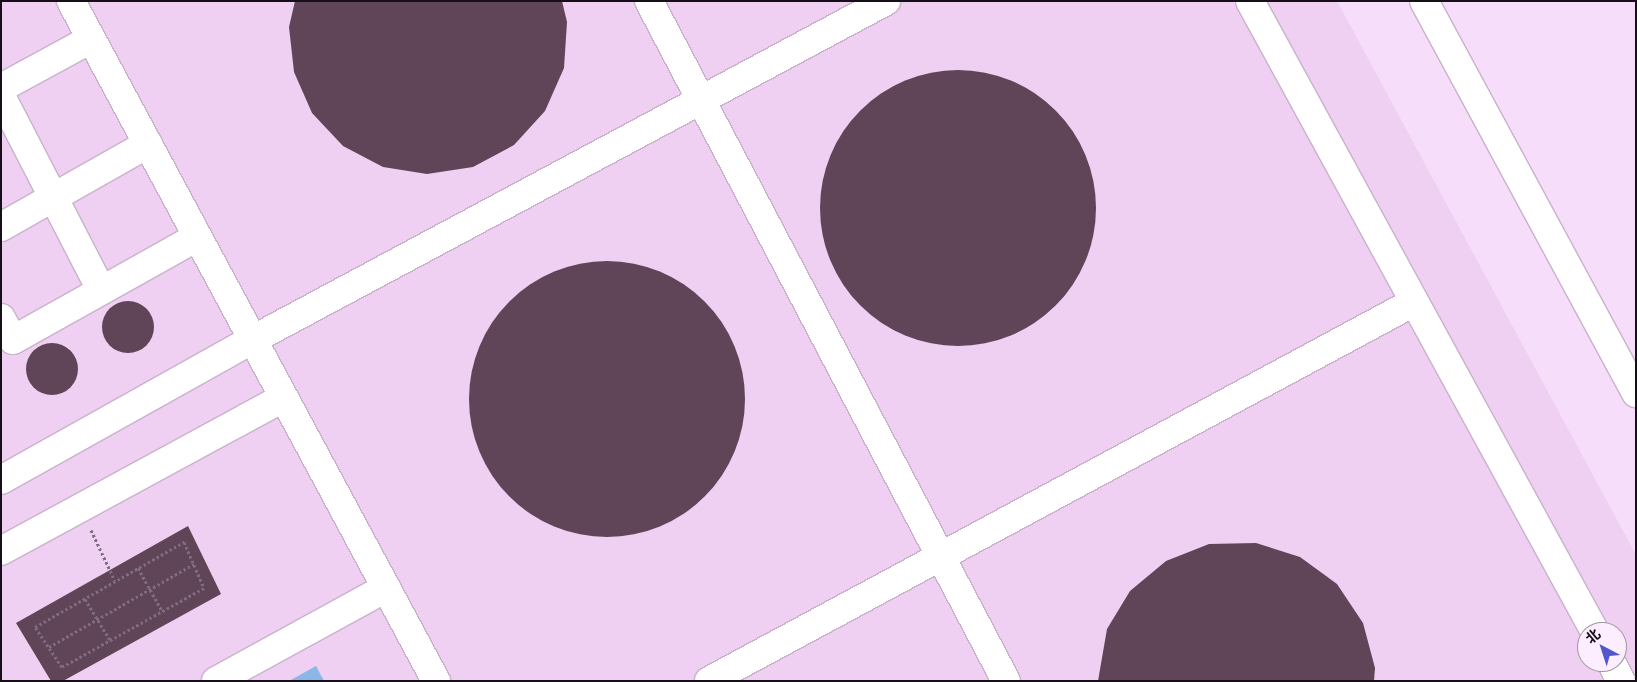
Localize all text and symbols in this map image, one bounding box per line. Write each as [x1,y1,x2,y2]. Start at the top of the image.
north arrow [1577,622,1627,672]
text: 北 [1582,626,1604,647]

